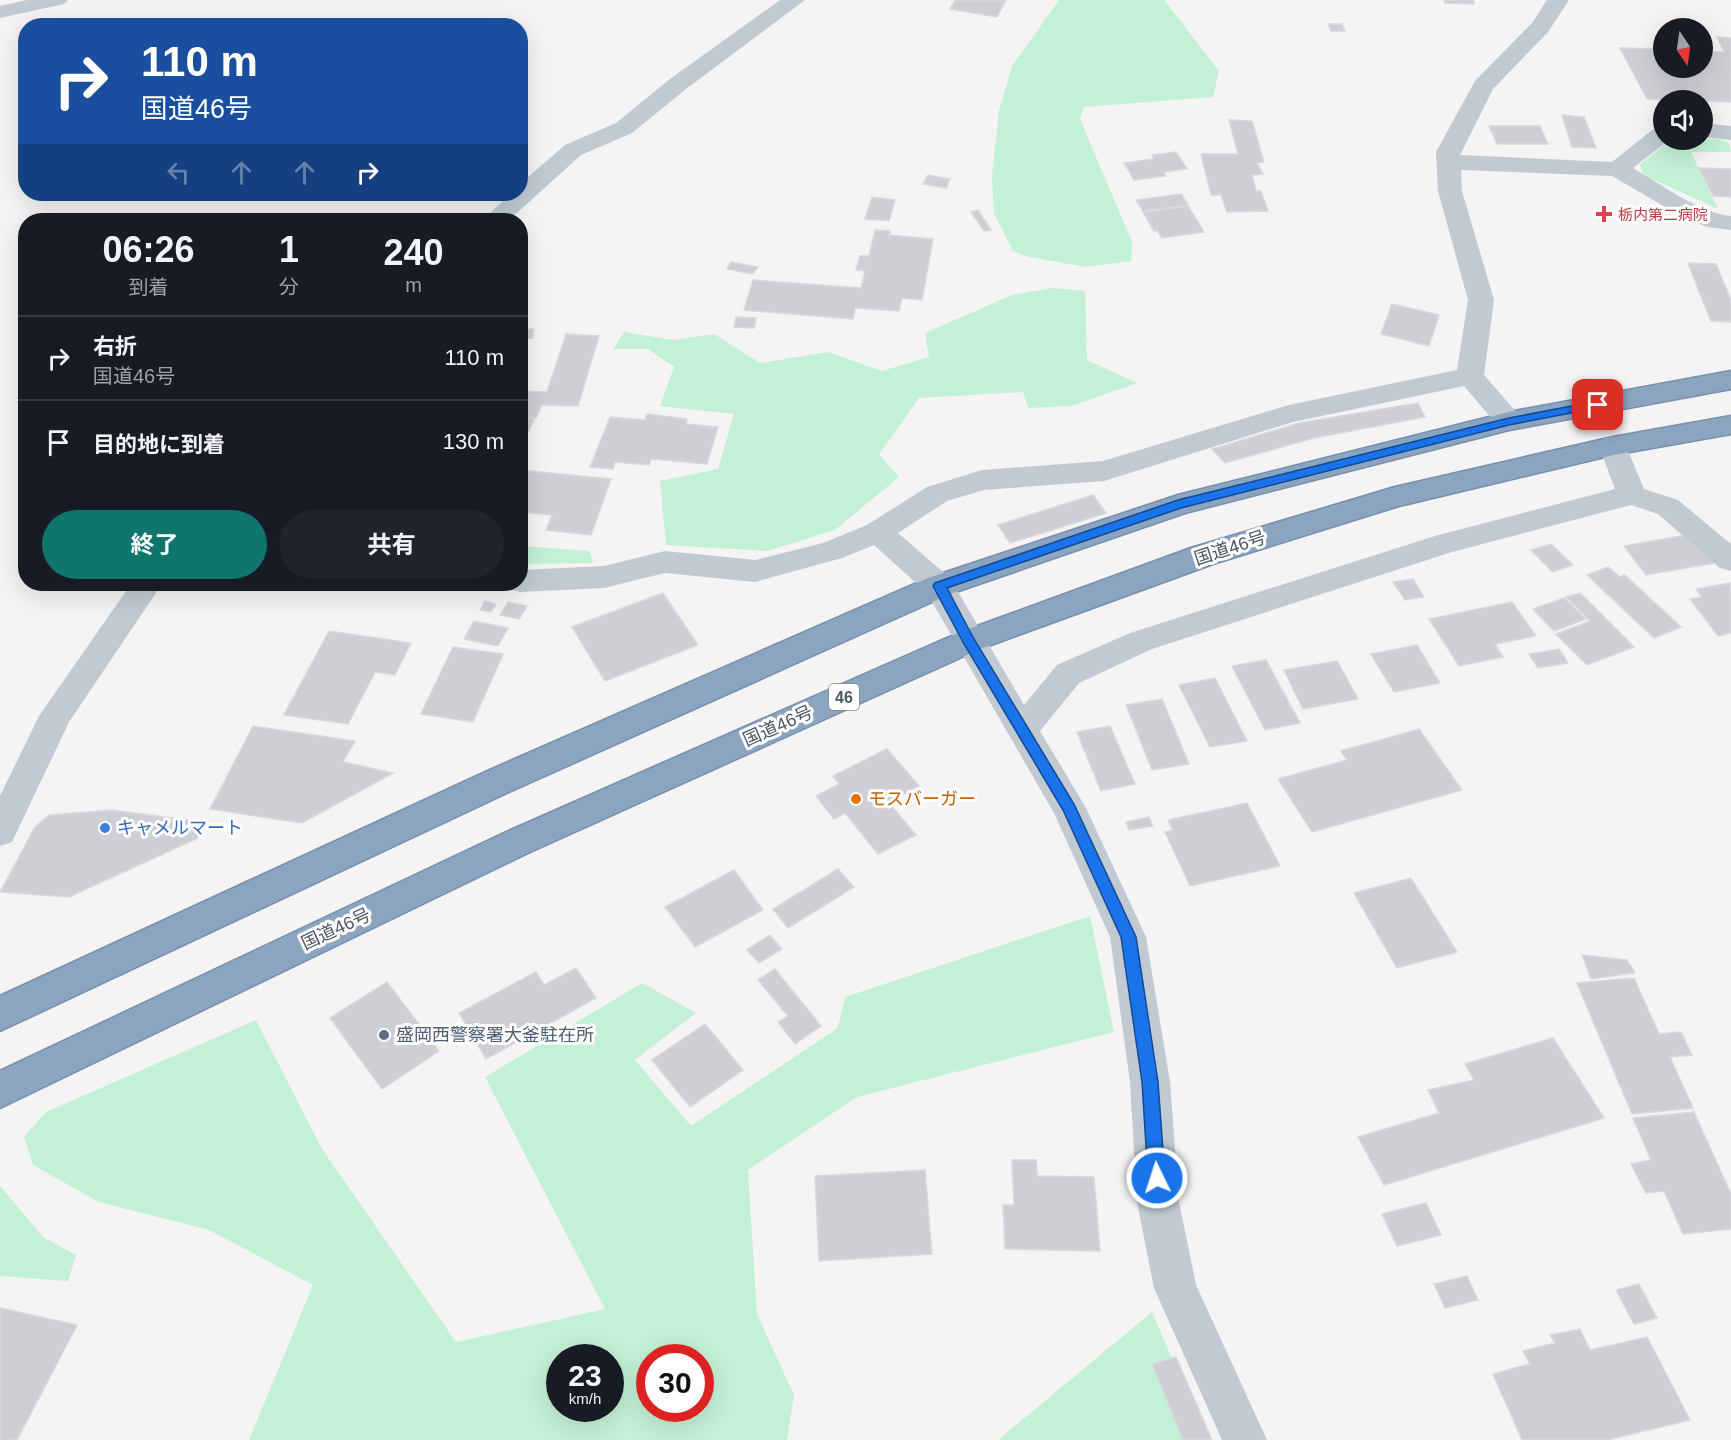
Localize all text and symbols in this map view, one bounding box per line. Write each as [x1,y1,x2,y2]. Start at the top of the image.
north arrow [1653,18,1713,78]
map controls [1653,18,1713,150]
text: 110 m [141,38,258,85]
icon: right [42,42,120,120]
button: sound [1653,90,1713,150]
text: 国道46号 [141,94,252,124]
icon: left [162,156,195,189]
icon: ahead [225,156,258,189]
icon: ahead [288,156,321,189]
icon: right [351,156,384,189]
marker: 栃内第二病院 [1595,205,1613,223]
place label: 栃内第二病院 [1618,206,1708,223]
text: 06:26 [102,229,195,270]
text: 1 [279,229,299,270]
text: 240 [383,232,444,273]
text: m [405,274,422,296]
text: 到着 [128,276,168,298]
text: 分 [279,276,299,298]
text: 右折 [93,334,137,359]
icon: right [42,342,75,375]
text: 110 m [444,345,504,370]
text: 国道46号 [93,365,175,387]
pin [1572,379,1623,430]
icon: arrive [1581,388,1614,421]
icon: arrive [42,426,75,459]
text: 130 m [443,429,504,454]
text: 目的地に到着 [93,432,225,457]
button: 終了 [42,510,267,579]
button: 共有 [279,510,504,579]
street label: 国道46号 [1192,527,1268,569]
road number: 46 [829,684,859,710]
street label: 国道46号 [740,702,816,750]
place label: モスバーガー [868,789,976,809]
marker: モスバーガー [849,792,863,806]
place label: キャメルマート [117,818,243,838]
marker: キャメルマート [98,821,112,835]
street label: 国道46号 [298,904,374,954]
place label: 盛岡西警察署大釜駐在所 [396,1025,594,1045]
marker: 盛岡西警察署大釜駐在所 [377,1028,391,1042]
position arrow [1125,1146,1189,1210]
speed limit sign: 30 [636,1344,714,1422]
text: 23 [568,1359,602,1392]
text: km/h [569,1390,601,1407]

